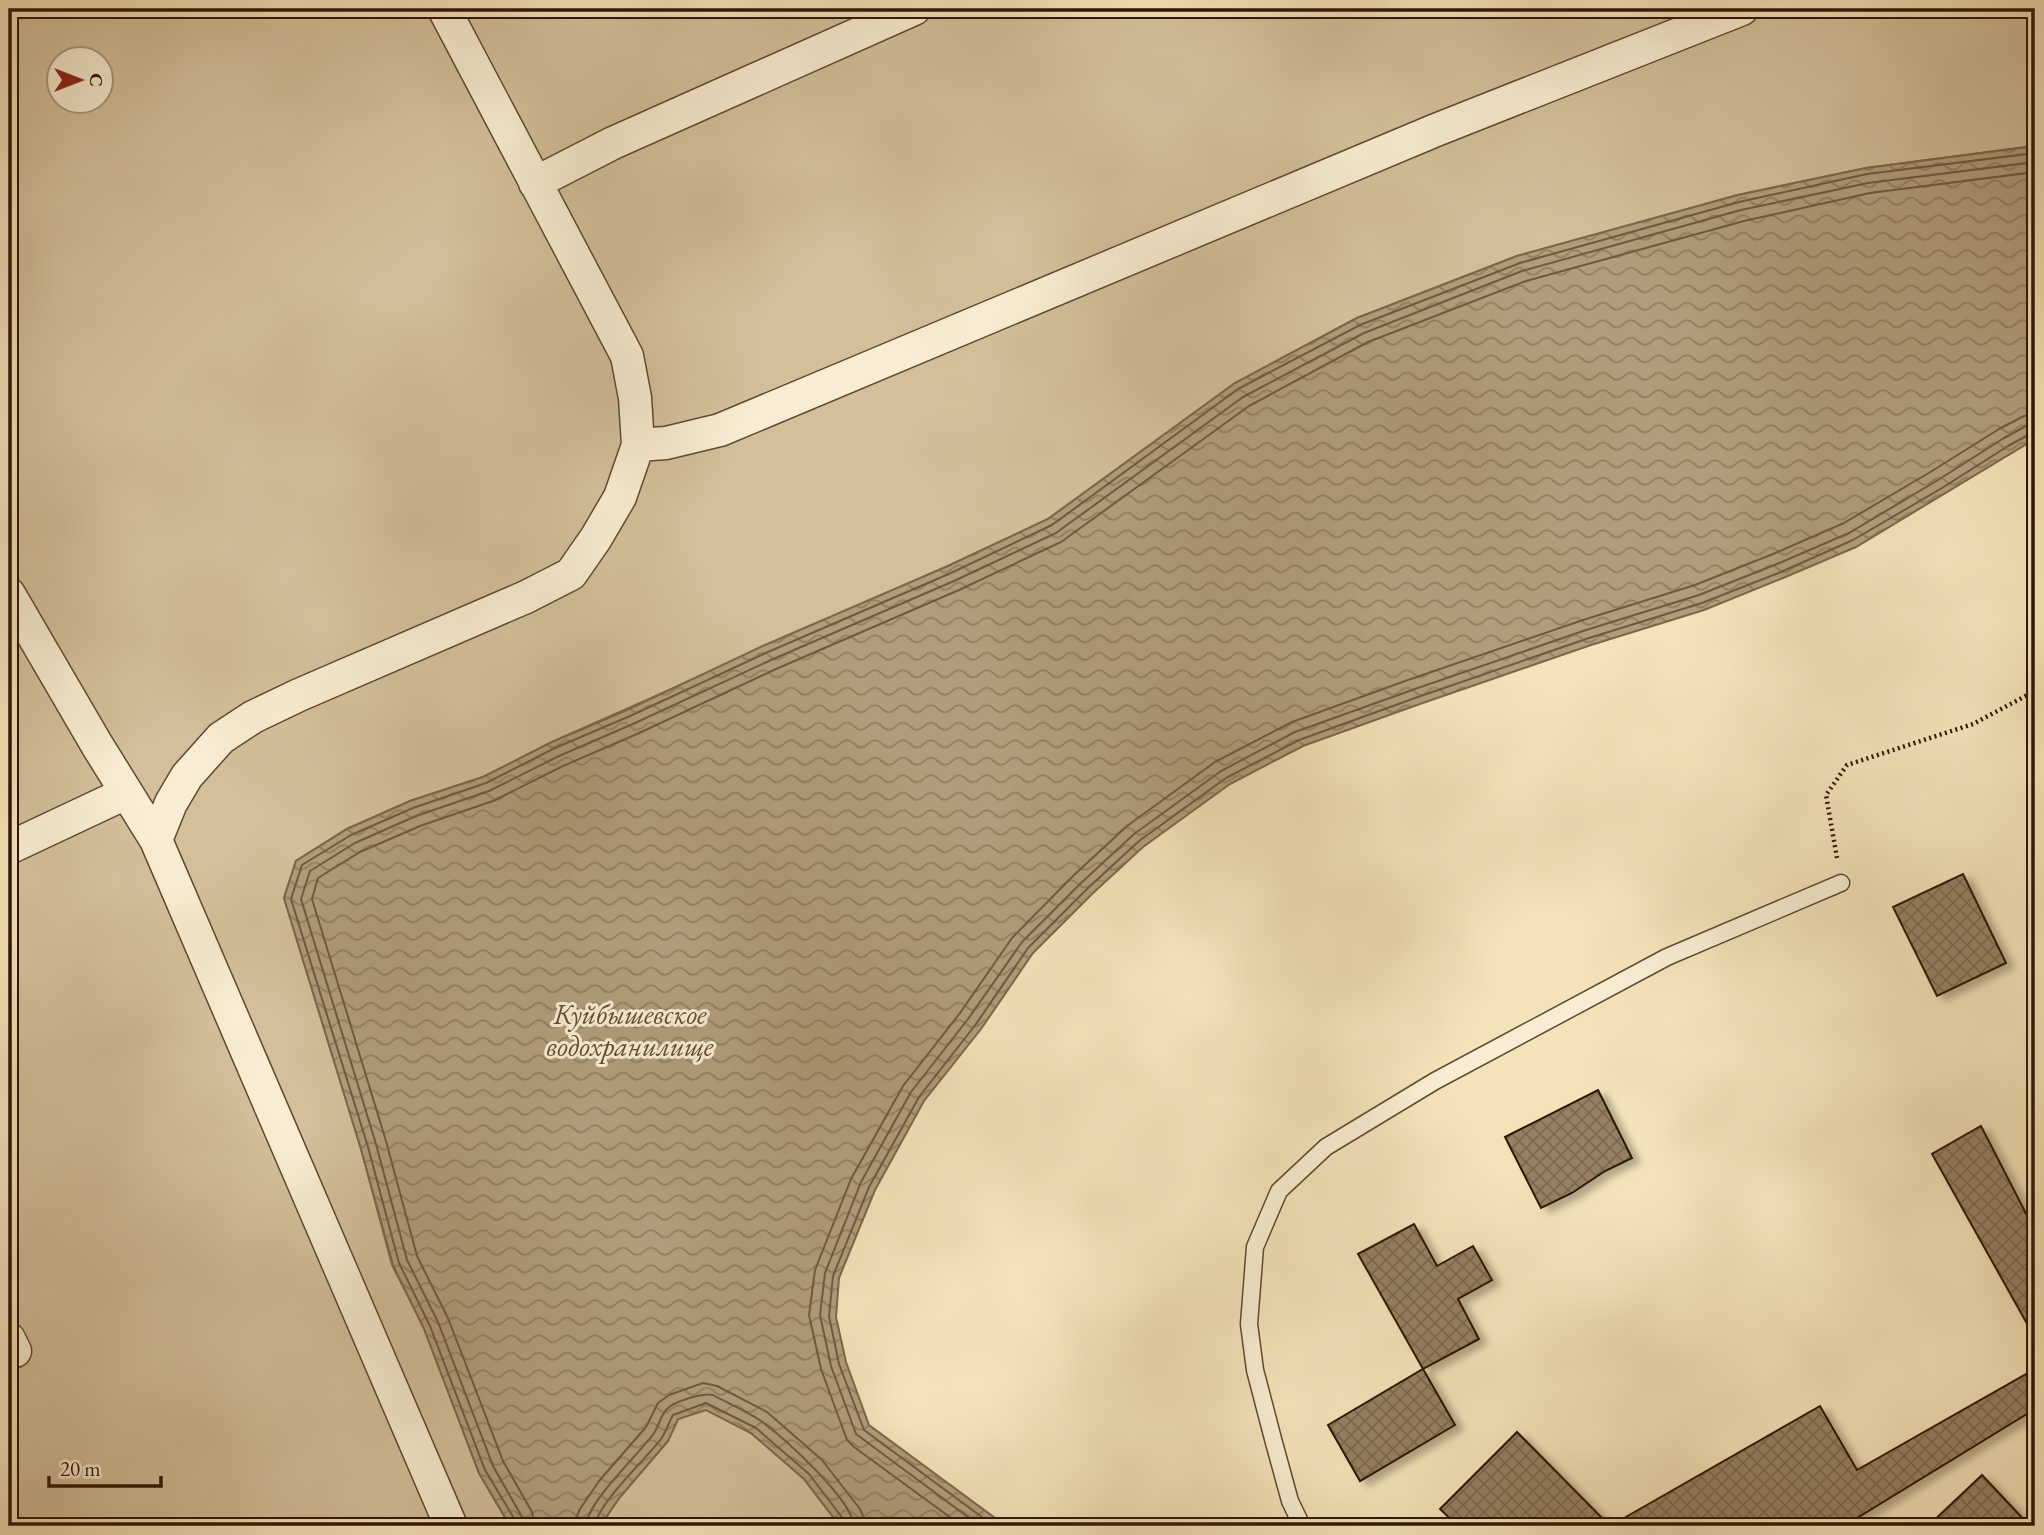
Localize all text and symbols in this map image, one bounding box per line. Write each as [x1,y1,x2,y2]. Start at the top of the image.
north arrow [46,46,116,116]
text: С [84,73,109,87]
water label: Куйбышевское водохранилище [547,996,714,1064]
scale bar [49,1444,161,1488]
text: 20 m [60,1455,101,1482]

